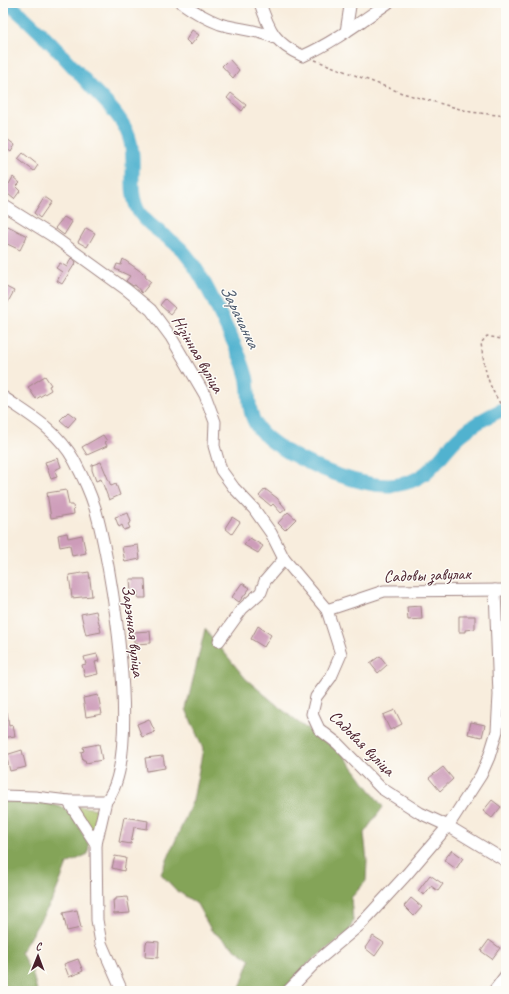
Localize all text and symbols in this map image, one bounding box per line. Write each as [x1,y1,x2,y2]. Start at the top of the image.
water label: Зарачанка [215,281,266,353]
street label: Нізінная вуліца [167,311,229,398]
street label: Садовы завулак [383,563,473,588]
street label: Зарэчная вуліца [117,584,149,680]
street label: Садовая вуліца [325,706,400,781]
north arrow [18,936,58,976]
text: С [35,939,43,953]

